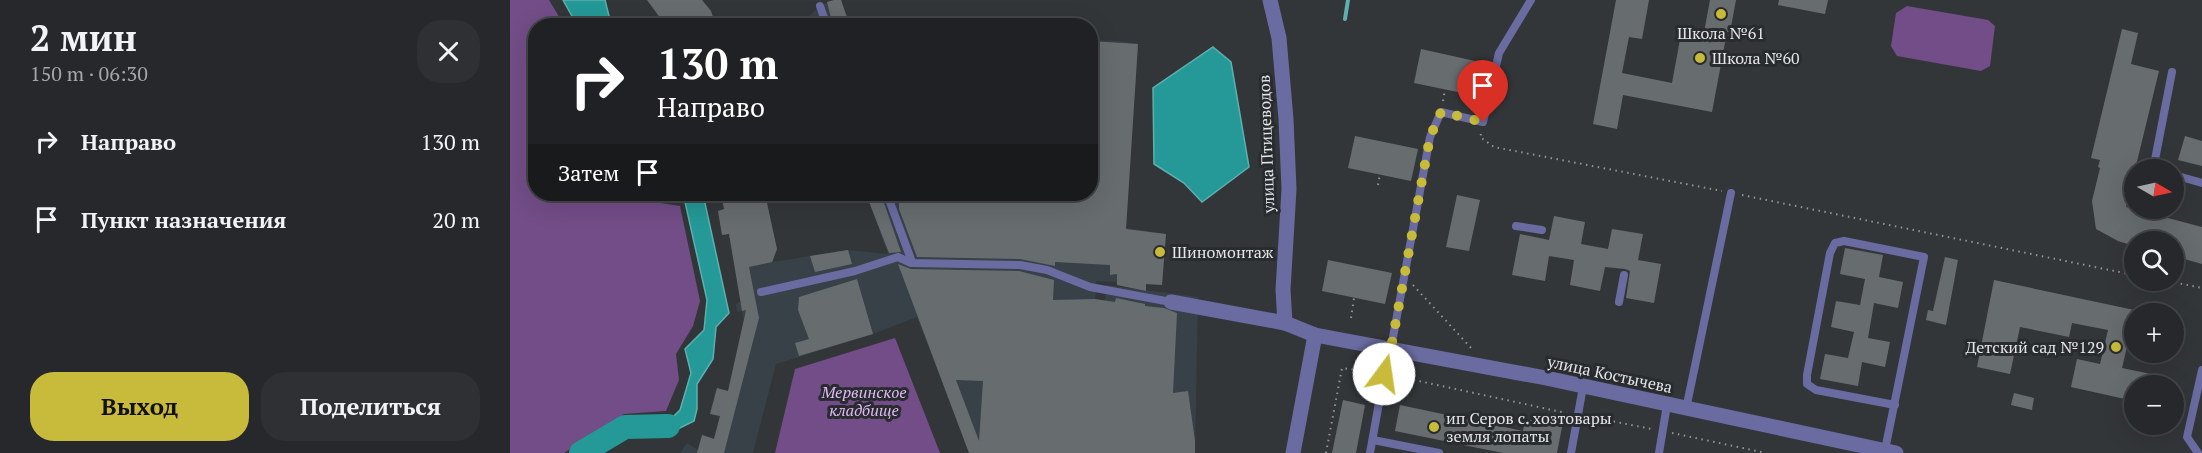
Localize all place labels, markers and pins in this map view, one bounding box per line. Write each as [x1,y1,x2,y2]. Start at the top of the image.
marker: Школа №61 [1714,7,1728,21]
place label: Школа №61 [1677,22,1765,44]
place label: Школа №60 [1712,47,1800,69]
marker: Школа №60 [1693,51,1707,65]
pin [1457,60,1508,122]
place label: Шиномонтаж [1172,241,1274,263]
marker: Шиномонтаж [1153,245,1167,259]
place label: Детский сад №129 [1966,336,2104,358]
marker: Детский сад №129 [2109,340,2123,354]
place label: ип Серов с. хозтовары земля лопаты [1446,407,1612,447]
marker: ип Серов с. хозтовары земля лопаты [1427,420,1441,434]

